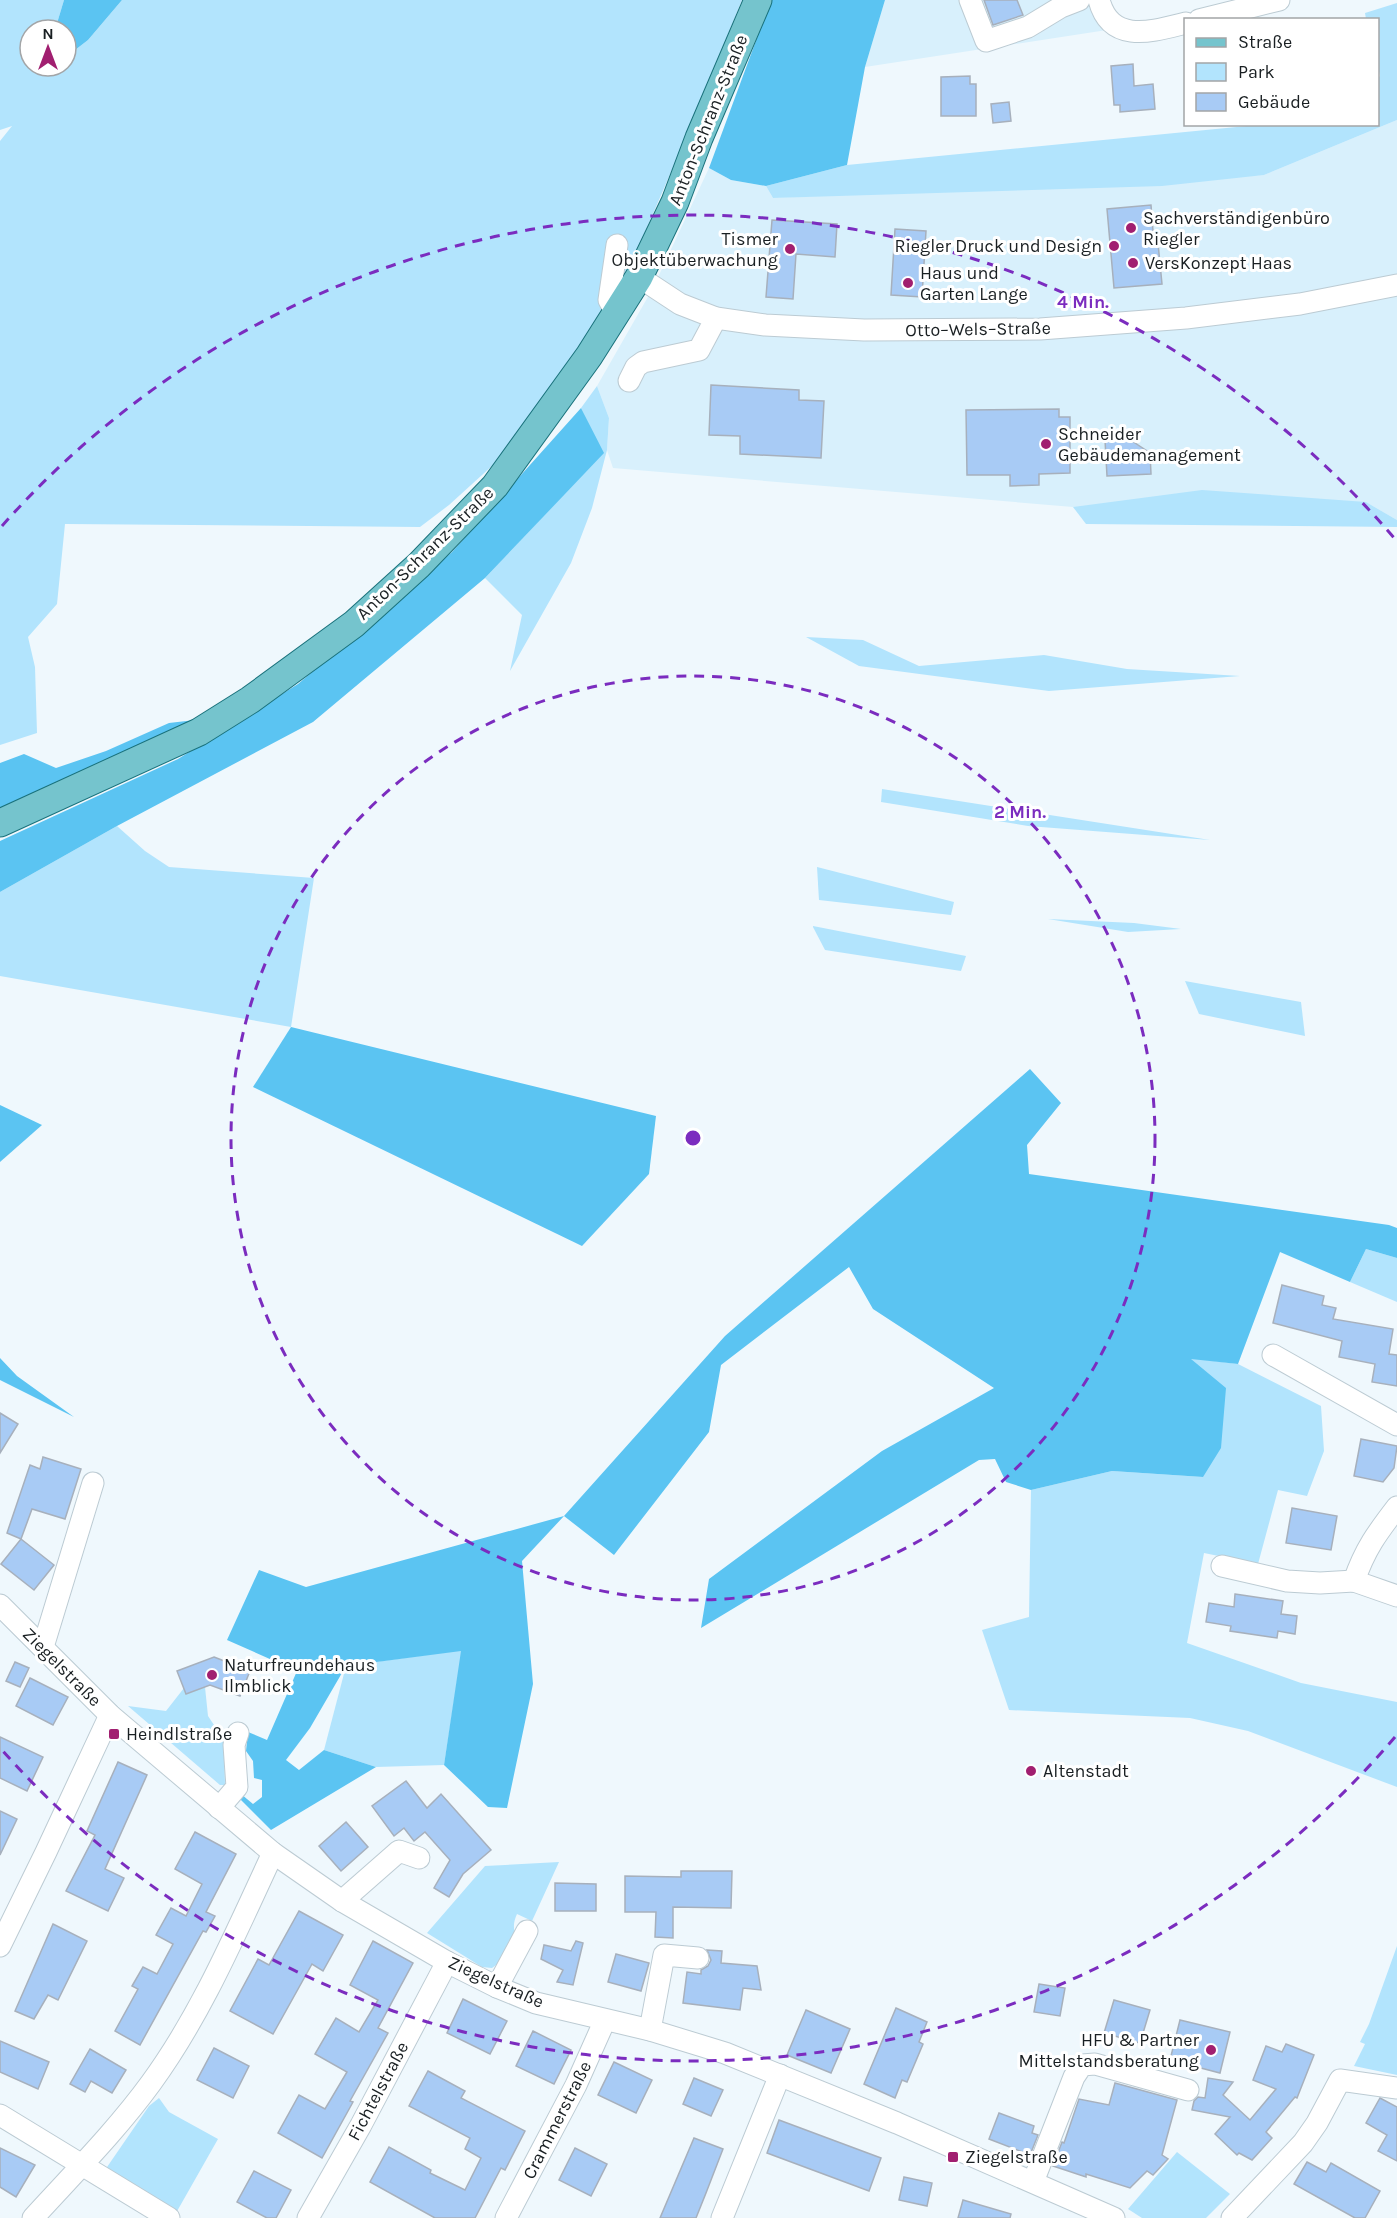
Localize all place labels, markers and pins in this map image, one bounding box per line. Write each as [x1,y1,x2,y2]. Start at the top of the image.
place label: Sachverständigenbüro Riegler [1143,207,1330,250]
marker: Sachverständigenbüro Riegler [1124,221,1138,235]
place label: Tismer Objektüberwachung [612,228,778,271]
place label: Riegler Druck und Design [894,235,1102,257]
marker: Riegler Druck und Design [1107,239,1121,253]
marker: Tismer Objektüberwachung [783,242,797,256]
place label: VersKonzept Haas [1145,252,1292,274]
marker: VersKonzept Haas [1126,256,1140,270]
place label: Haus und Garten Lange [920,262,1028,305]
marker: Haus und Garten Lange [901,276,915,290]
place label: Schneider Gebäudemanagement [1058,423,1241,466]
marker: Schneider Gebäudemanagement [1039,437,1053,451]
centre of rings [683,1128,703,1148]
place label: Naturfreundehaus Ilmblick [224,1654,375,1697]
marker: Naturfreundehaus Ilmblick [205,1668,219,1682]
place label: Heindlstraße [126,1723,232,1745]
marker: Heindlstraße [107,1727,121,1741]
place label: Altenstadt [1043,1760,1129,1782]
marker: Altenstadt [1024,1764,1038,1778]
place label: HFU & Partner Mittelstandsberatung [1018,2029,1199,2072]
marker: HFU & Partner Mittelstandsberatung [1204,2043,1218,2057]
place label: Ziegelstraße [965,2146,1068,2168]
marker: Ziegelstraße [946,2150,960,2164]

